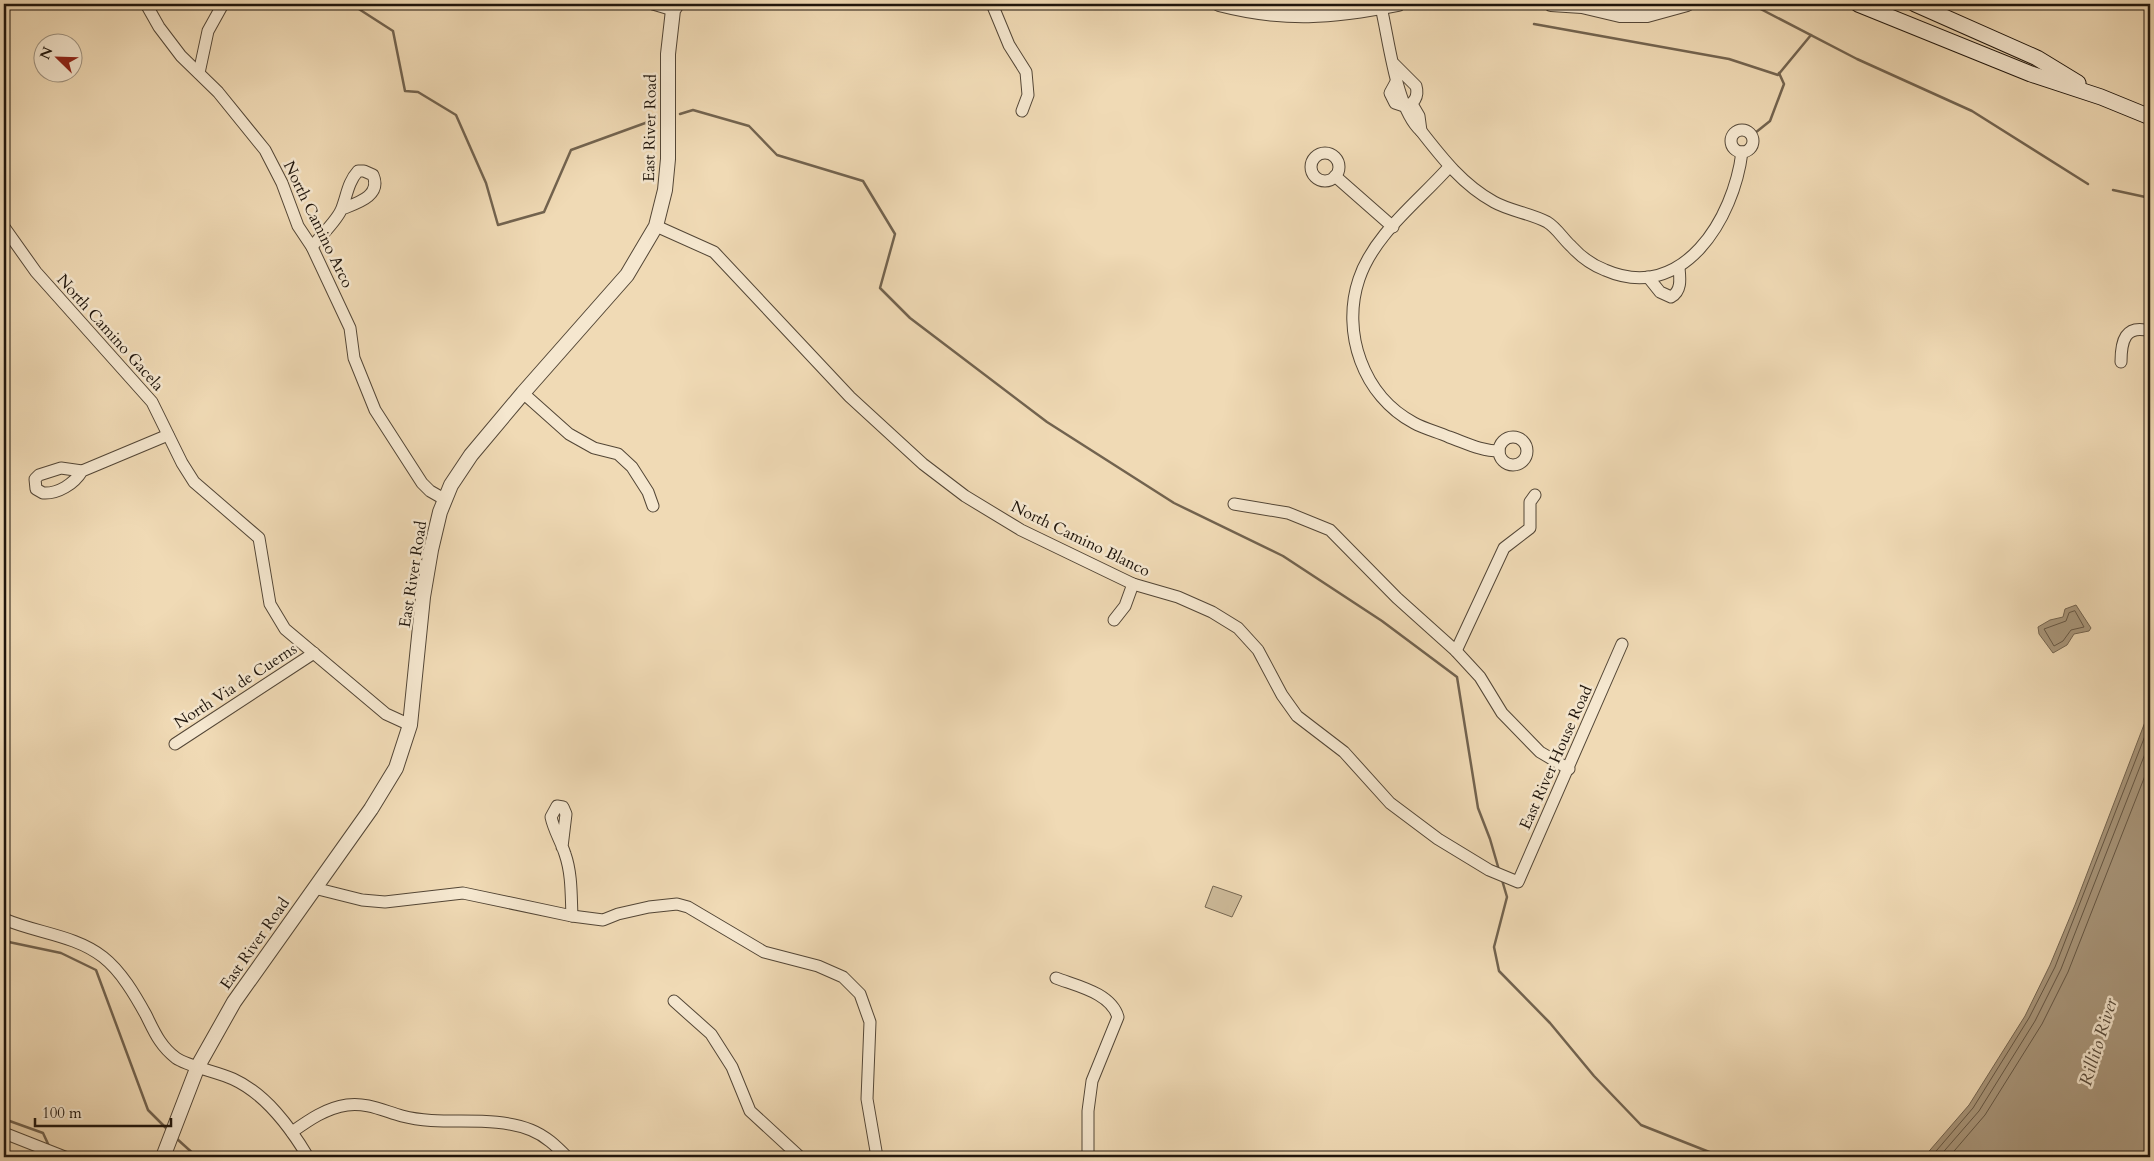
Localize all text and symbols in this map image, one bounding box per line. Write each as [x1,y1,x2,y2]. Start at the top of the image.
north arrow [32,32,82,82]
text: N [35,44,58,62]
street label: East River Road [638,73,662,182]
street label: North Camino Arco [278,157,359,292]
street label: North Camino Gacela [52,269,169,396]
street label: North Camino Blanco [1007,496,1154,582]
street label: East River Road [394,519,432,629]
street label: North Via de Cuerns [170,638,301,734]
street label: East River House Road [1514,681,1598,833]
street label: East River Road [215,893,295,994]
water label: Rillito River [2073,994,2124,1089]
scale bar [35,1096,171,1128]
text: 100 m [42,1103,82,1123]

